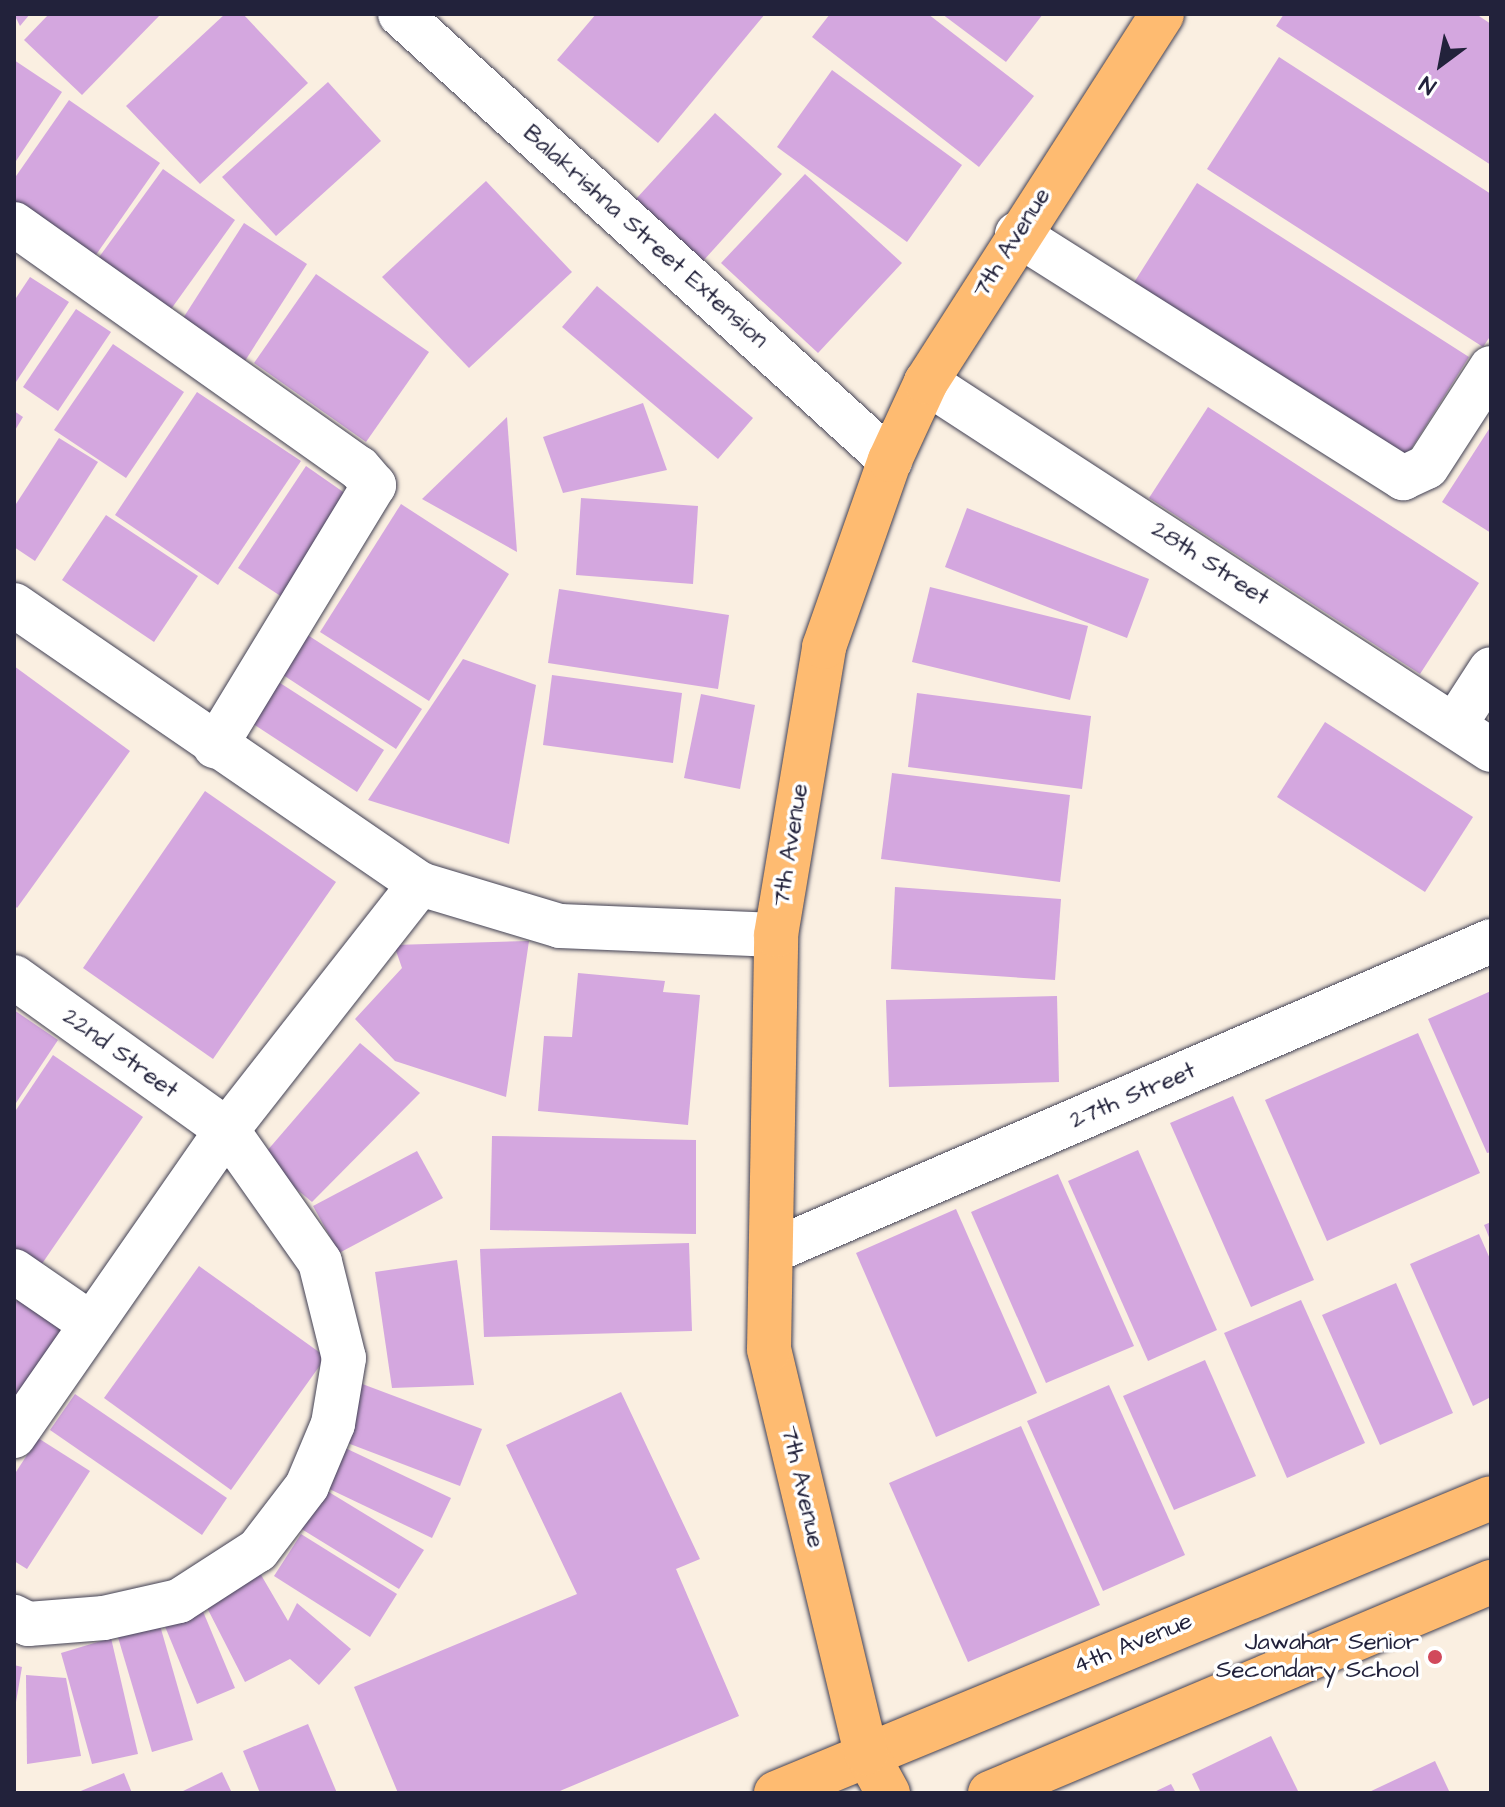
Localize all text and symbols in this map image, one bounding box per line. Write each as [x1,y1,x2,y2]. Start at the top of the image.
north arrow [1401,24,1481,104]
text: N [1414,68,1442,102]
street label: Balakrishna Street Extension [517,119,773,355]
street label: 7th Avenue [967,183,1057,303]
street label: 28th Street [1146,515,1274,613]
street label: 7th Avenue [767,782,815,908]
street label: 22nd Street [57,1003,183,1105]
street label: 27th Street [1066,1057,1200,1135]
street label: 7th Avenue [774,1423,830,1551]
street label: 4th Avenue [1069,1607,1197,1681]
place label: Jawahar Senior Secondary School [1216,1629,1419,1685]
marker: Jawahar Senior Secondary School [1426,1648,1444,1666]

